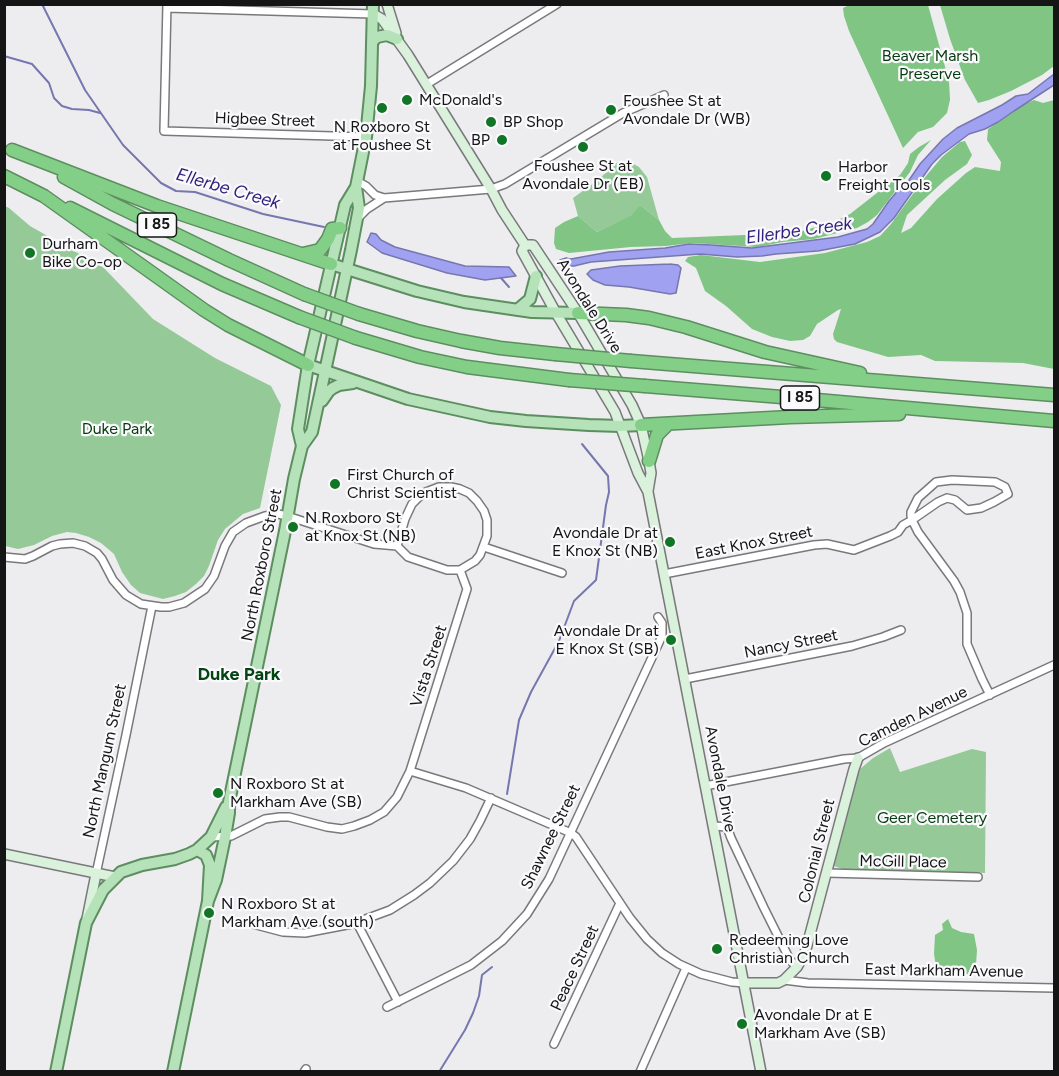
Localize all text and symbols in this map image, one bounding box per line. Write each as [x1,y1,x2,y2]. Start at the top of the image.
park label: Beaver Marsh Preserve [882,46,978,84]
place label: McDonald's [419,90,502,110]
place label: Foushee St at Avondale Dr (WB) [623,91,750,129]
marker: McDonald's [400,93,414,107]
marker: N Roxboro St at Foushee St [375,101,389,115]
marker: Foushee St at Avondale Dr (WB) [604,103,618,117]
street label: Higbee Street [214,109,316,131]
place label: BP Shop [503,112,563,132]
marker: BP Shop [484,115,498,129]
place label: N Roxboro St at Foushee St [333,117,431,155]
place label: BP [471,130,490,150]
marker: BP [495,133,509,147]
marker: Foushee St at Avondale Dr (EB) [576,140,590,154]
place label: Foushee St at Avondale Dr (EB) [522,156,644,194]
place label: Harbor Freight Tools [838,157,930,195]
water label: Ellerbe Creek [174,164,282,214]
marker: Harbor Freight Tools [819,169,833,183]
road number: I 85 [138,213,176,237]
water label: Ellerbe Creek [745,213,853,249]
place label: Durham Bike Co-op [42,234,122,272]
marker: Durham Bike Co-op [23,246,37,260]
street label: Avondale Drive [552,255,626,357]
road number: I 85 [780,386,820,410]
park label: Duke Park [82,419,152,439]
place label: First Church of Christ Scientist [347,465,457,503]
marker: First Church of Christ Scientist [328,477,342,491]
street label: North Roxboro Street [238,487,286,643]
place label: N Roxboro St at Knox St (NB) [305,508,416,546]
marker: N Roxboro St at Knox St (NB) [286,520,300,534]
street label: East Knox Street [694,522,814,564]
place label: Avondale Dr at E Knox St (NB) [552,523,658,561]
marker: Avondale Dr at E Knox St (NB) [663,535,677,549]
place label: Avondale Dr at E Knox St (SB) [554,621,659,659]
street label: Vista Street [407,623,451,709]
street label: Nancy Street [743,626,839,662]
marker: Avondale Dr at E Knox St (SB) [664,633,678,647]
district label: Duke Park [197,664,281,686]
street label: North Mangum Street [79,682,131,840]
street label: Camden Avenue [856,682,970,752]
street label: Avondale Drive [700,724,740,834]
place label: N Roxboro St at Markham Ave (SB) [230,774,362,812]
street label: Shawnee Street [517,781,585,893]
marker: N Roxboro St at Markham Ave (SB) [211,786,225,800]
street label: Colonial Street [795,797,839,905]
park label: Geer Cemetery [877,808,987,828]
street label: McGill Place [859,852,947,872]
place label: N Roxboro St at Markham Ave (south) [221,894,374,932]
marker: N Roxboro St at Markham Ave (south) [202,906,216,920]
street label: Peace Street [547,922,603,1014]
place label: Redeeming Love Christian Church [729,930,849,968]
marker: Redeeming Love Christian Church [710,942,724,956]
street label: East Markham Avenue [864,960,1024,982]
place label: Avondale Dr at E Markham Ave (SB) [754,1005,886,1043]
marker: Avondale Dr at E Markham Ave (SB) [735,1017,749,1031]

